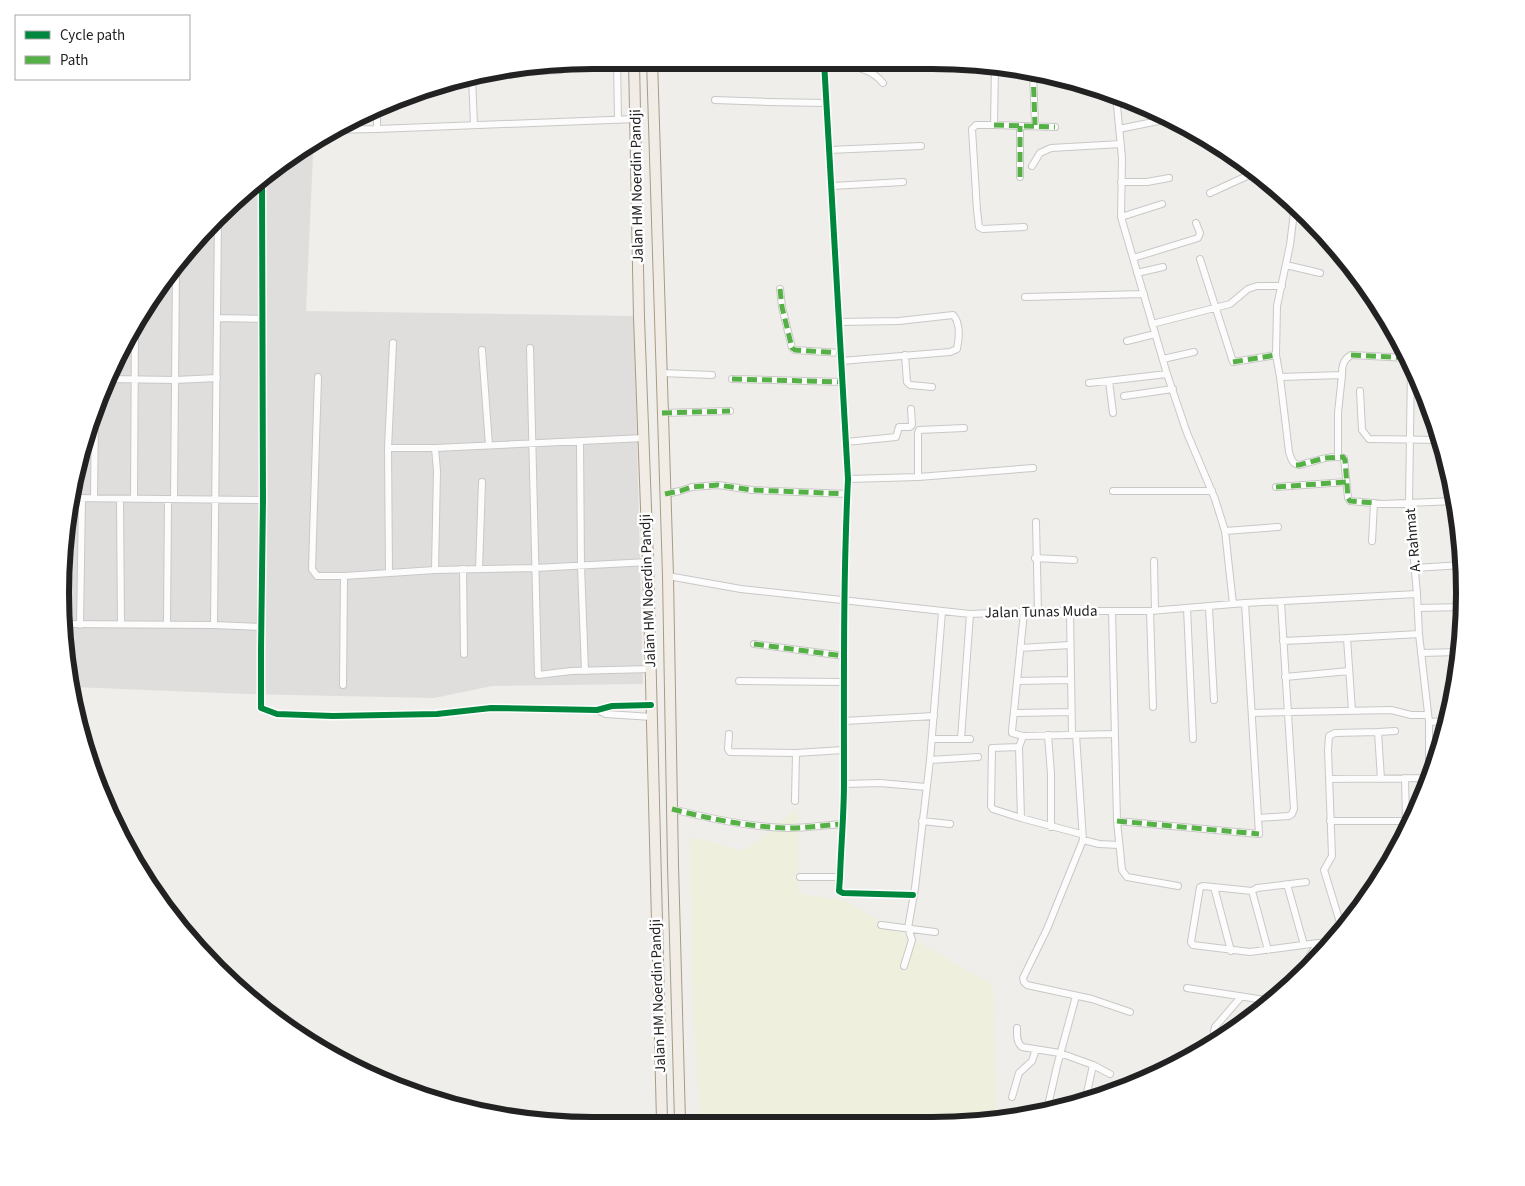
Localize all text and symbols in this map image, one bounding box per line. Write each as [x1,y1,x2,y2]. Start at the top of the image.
legend [15,15,190,80]
text: Cycle path [60,25,125,46]
text: Path [60,50,88,71]
street label: Jalan HM Noerdin Pandji [625,109,649,263]
street label: A. Rahmat [1400,507,1426,573]
street label: Jalan HM Noerdin Pandji [635,514,661,668]
street label: Jalan Tunas Muda [984,601,1098,623]
street label: Jalan HM Noerdin Pandji [645,919,671,1073]

